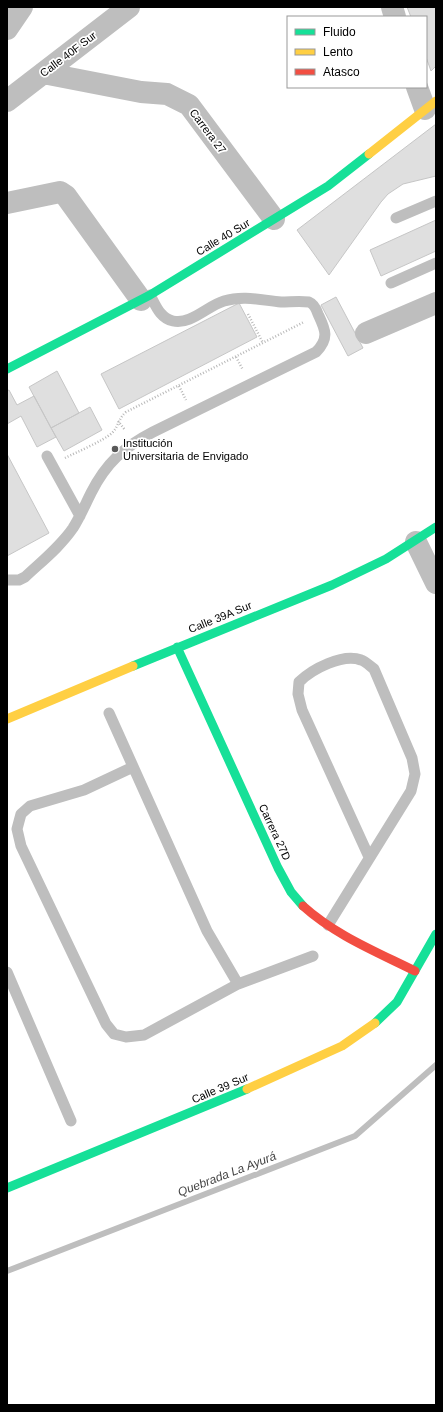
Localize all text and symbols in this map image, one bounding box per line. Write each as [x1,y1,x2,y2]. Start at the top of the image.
legend [287,16,427,88]
text: Fluido [323,25,356,39]
street label: Calle 40F Sur [38,29,99,79]
text: Lento [323,45,353,59]
text: Atasco [323,65,360,79]
street label: Carrera 27 [187,106,229,156]
street label: Calle 40 Sur [194,216,252,258]
place label: Institución Universitaria de Envigado [123,437,248,462]
marker: Institución Universitaria de Envigado [110,444,120,454]
street label: Calle 39A Sur [187,599,254,635]
street label: Carrera 27D [257,802,293,862]
street label: Calle 39 Sur [190,1071,251,1105]
water label: Quebrada La Ayurá [176,1149,278,1199]

